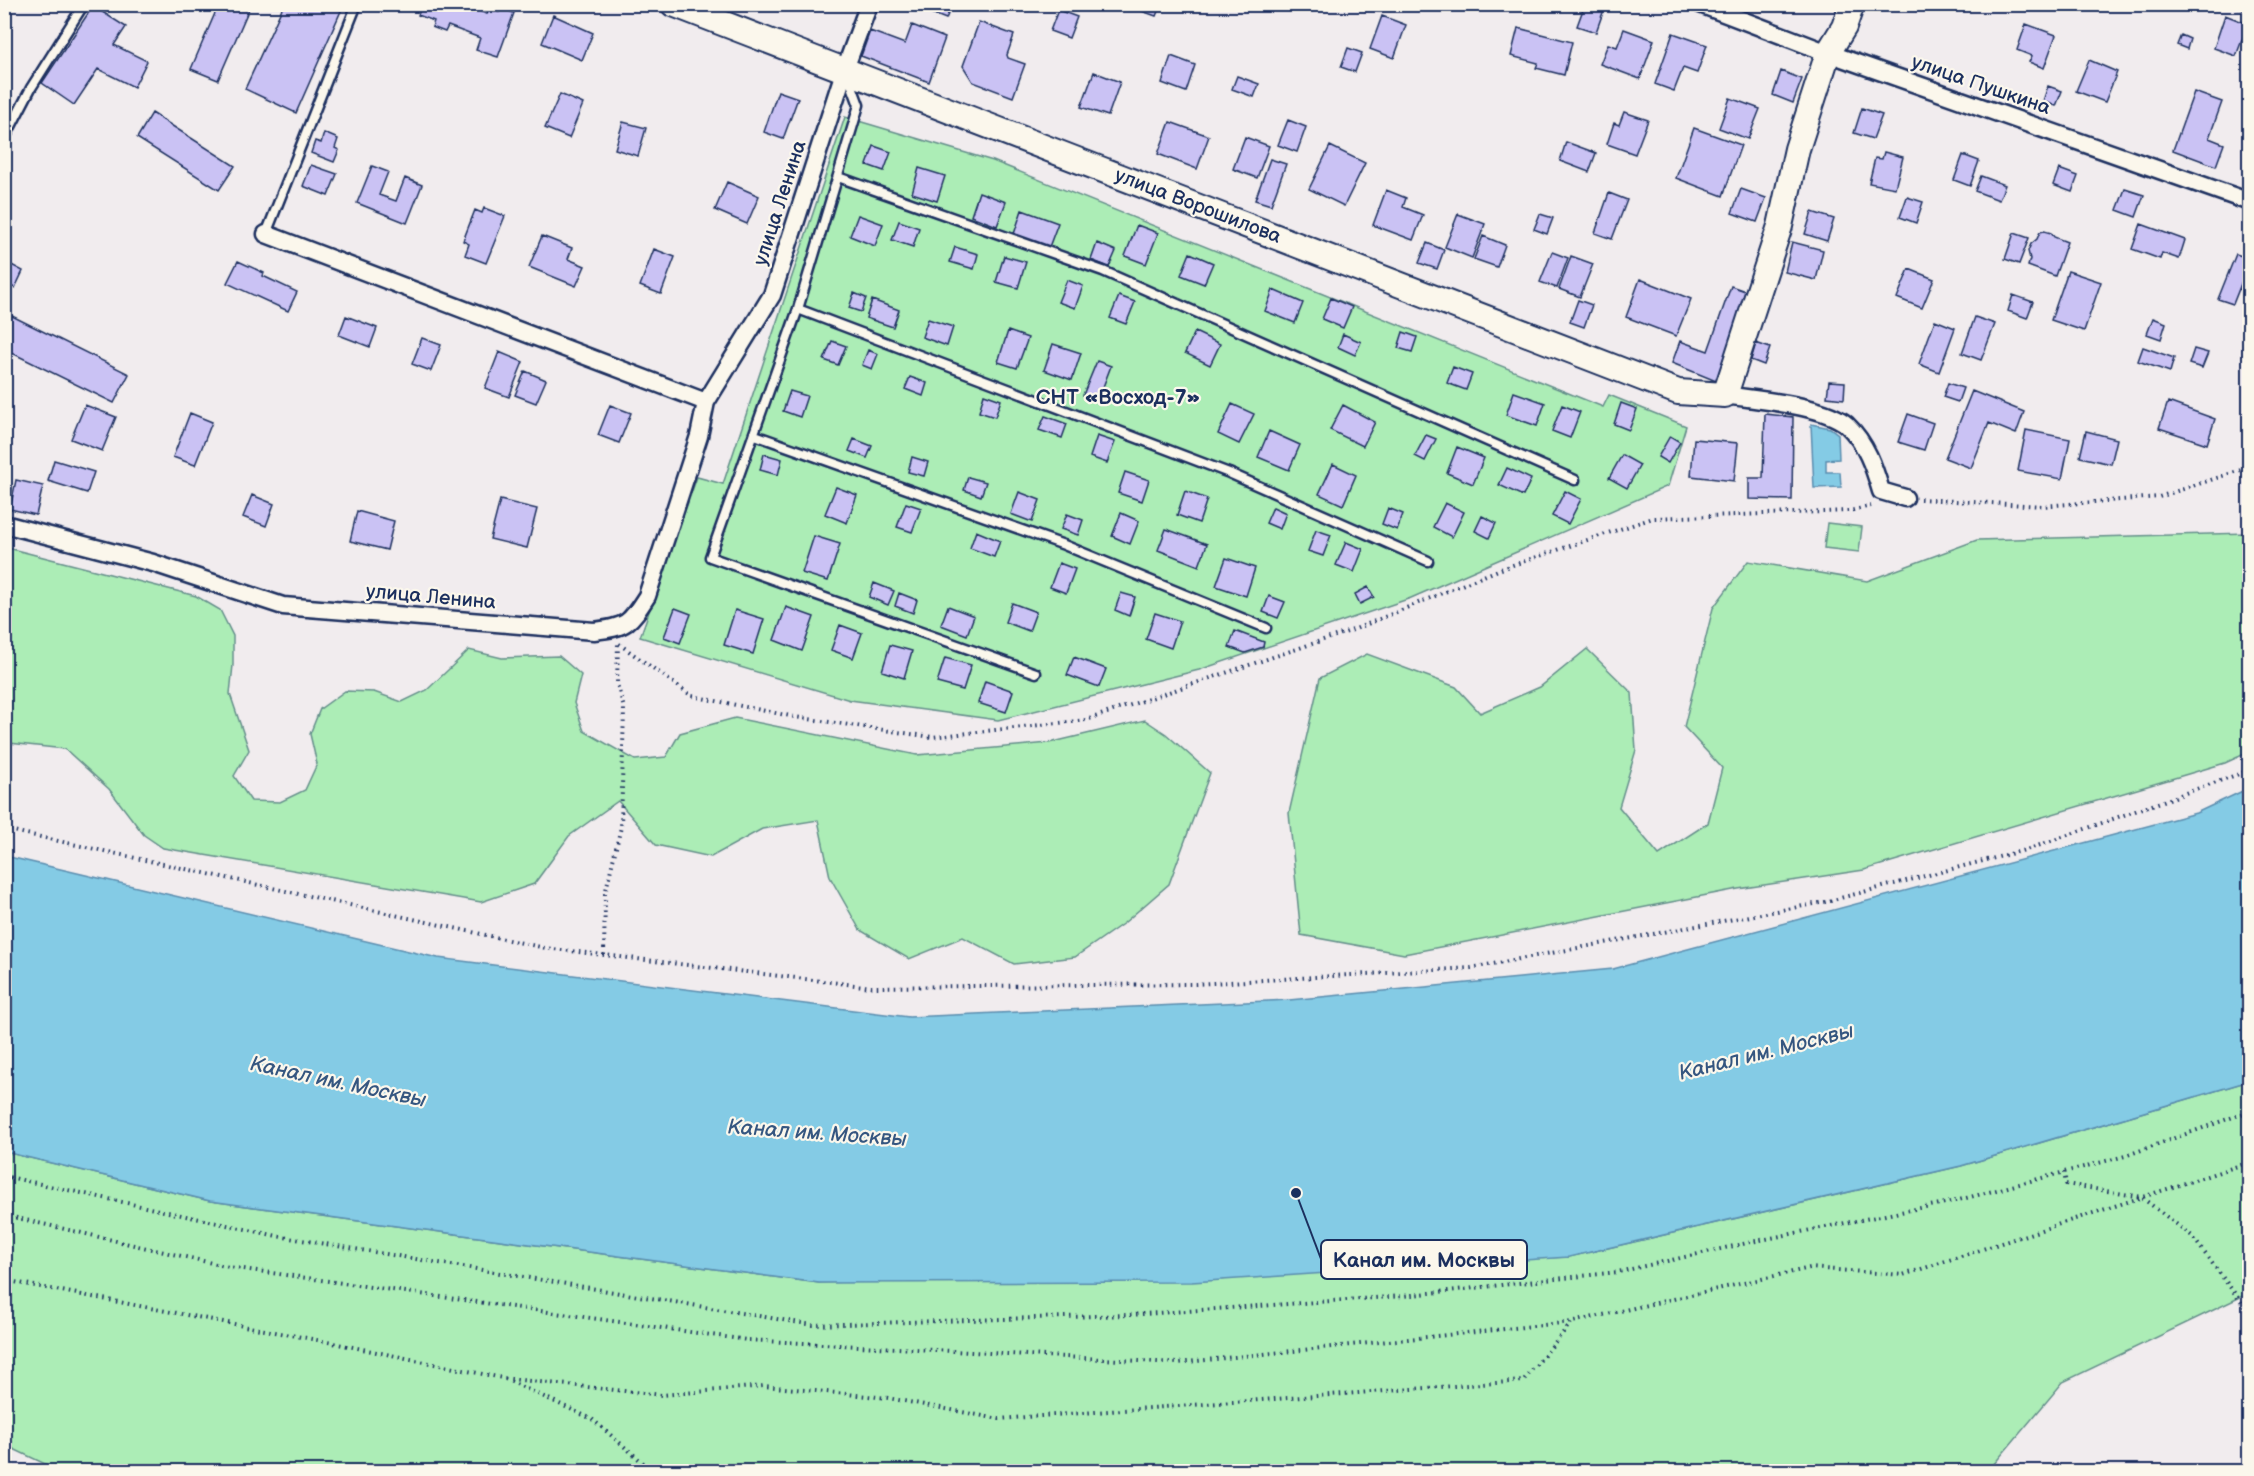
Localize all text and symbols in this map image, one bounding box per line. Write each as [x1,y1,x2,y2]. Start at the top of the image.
street label: улица Пушкина [1908,50,2054,120]
street label: улица Ленина [748,137,812,269]
street label: улица Ворошилова [1111,163,1285,249]
district label: СНТ «Восход-7» [1036,385,1200,410]
street label: улица Ленина [365,579,497,615]
water label: Канал им. Москвы [1676,1018,1856,1086]
water label: Канал им. Москвы [248,1051,428,1113]
water label: Канал им. Москвы [727,1114,907,1152]
callout: Канал им. Москвы [1321,1240,1527,1279]
text: Канал им. Москвы [1333,1248,1515,1273]

